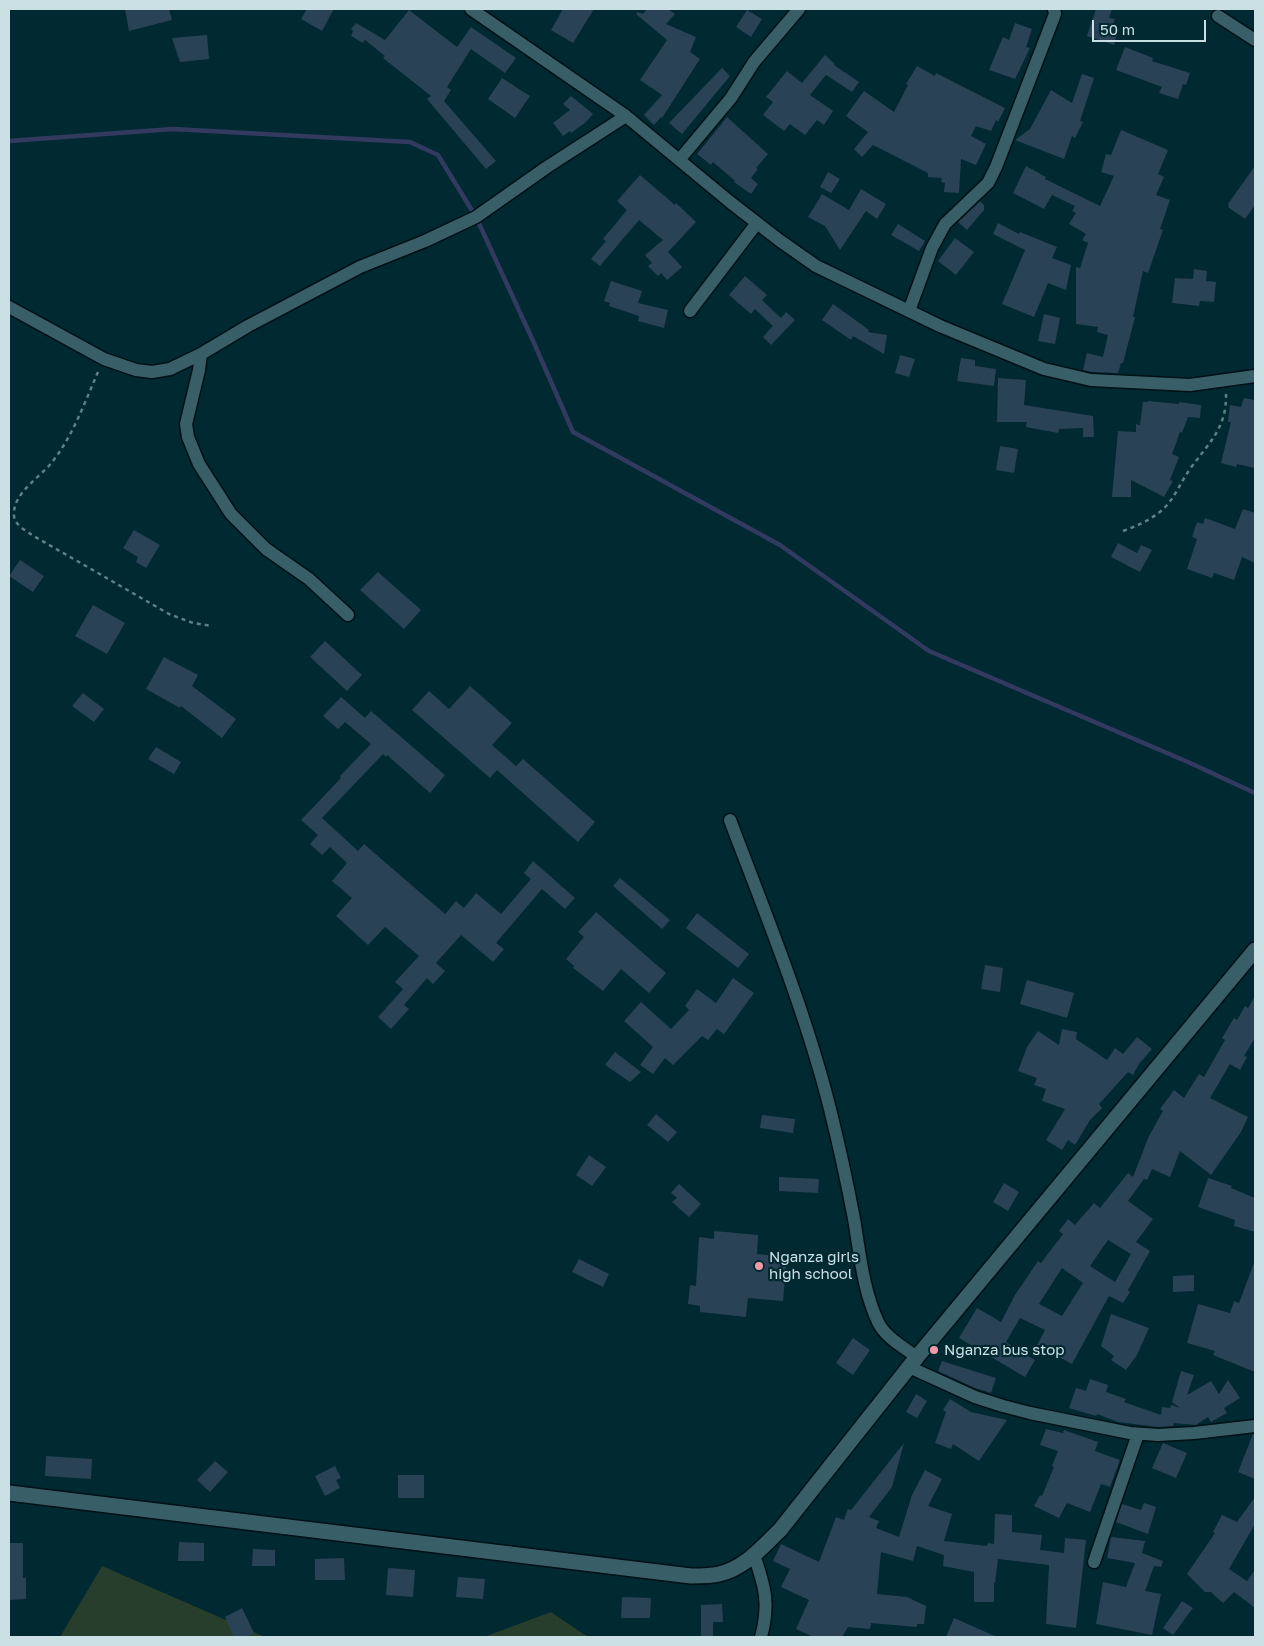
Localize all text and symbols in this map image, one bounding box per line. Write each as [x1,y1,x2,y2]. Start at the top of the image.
scale bar [1094,10,1208,42]
text: 50 m [1100,20,1135,38]
place label: Nganza girls high school [769,1248,859,1283]
marker: Nganza girls high school [753,1260,765,1272]
place label: Nganza bus stop [944,1341,1064,1359]
marker: Nganza bus stop [928,1344,940,1356]

